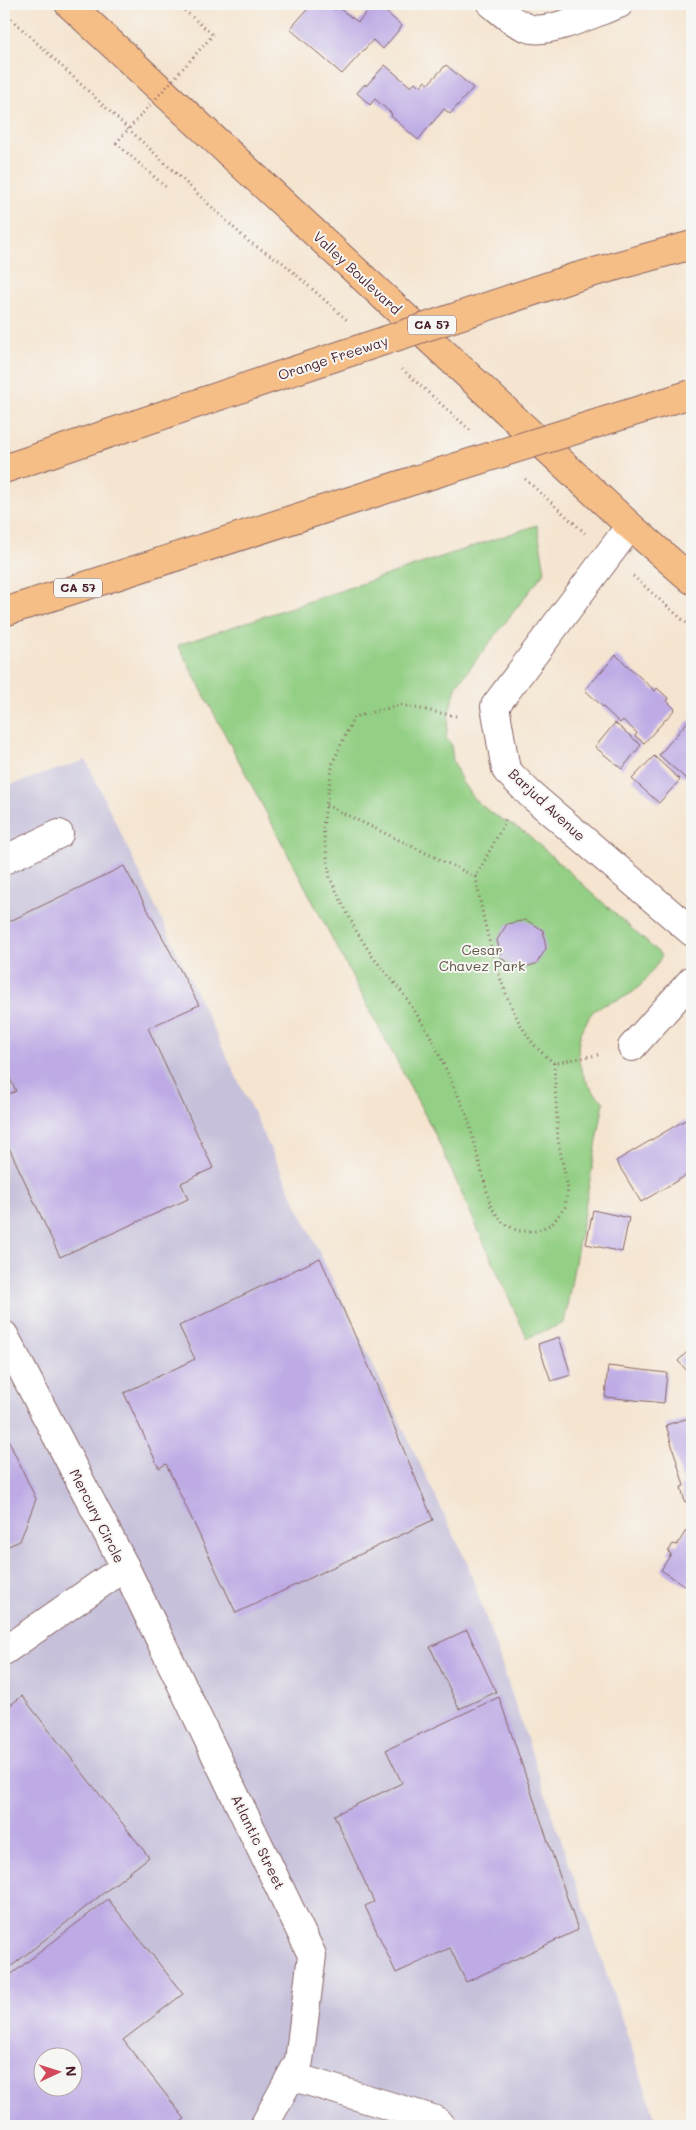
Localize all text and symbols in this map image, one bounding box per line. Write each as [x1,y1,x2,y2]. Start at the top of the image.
street label: Valley Boulevard [309,227,406,319]
road number: CA 57 [408,316,456,334]
street label: Orange Freeway [275,331,390,384]
road number: CA 57 [54,578,102,598]
street label: Barjud Avenue [505,764,590,845]
park label: Cesar Chavez Park [439,940,525,975]
street label: Mercury Circle [66,1465,129,1566]
street label: Atlantic Street [227,1791,290,1892]
north arrow [32,2048,82,2098]
text: N [62,2065,81,2077]

